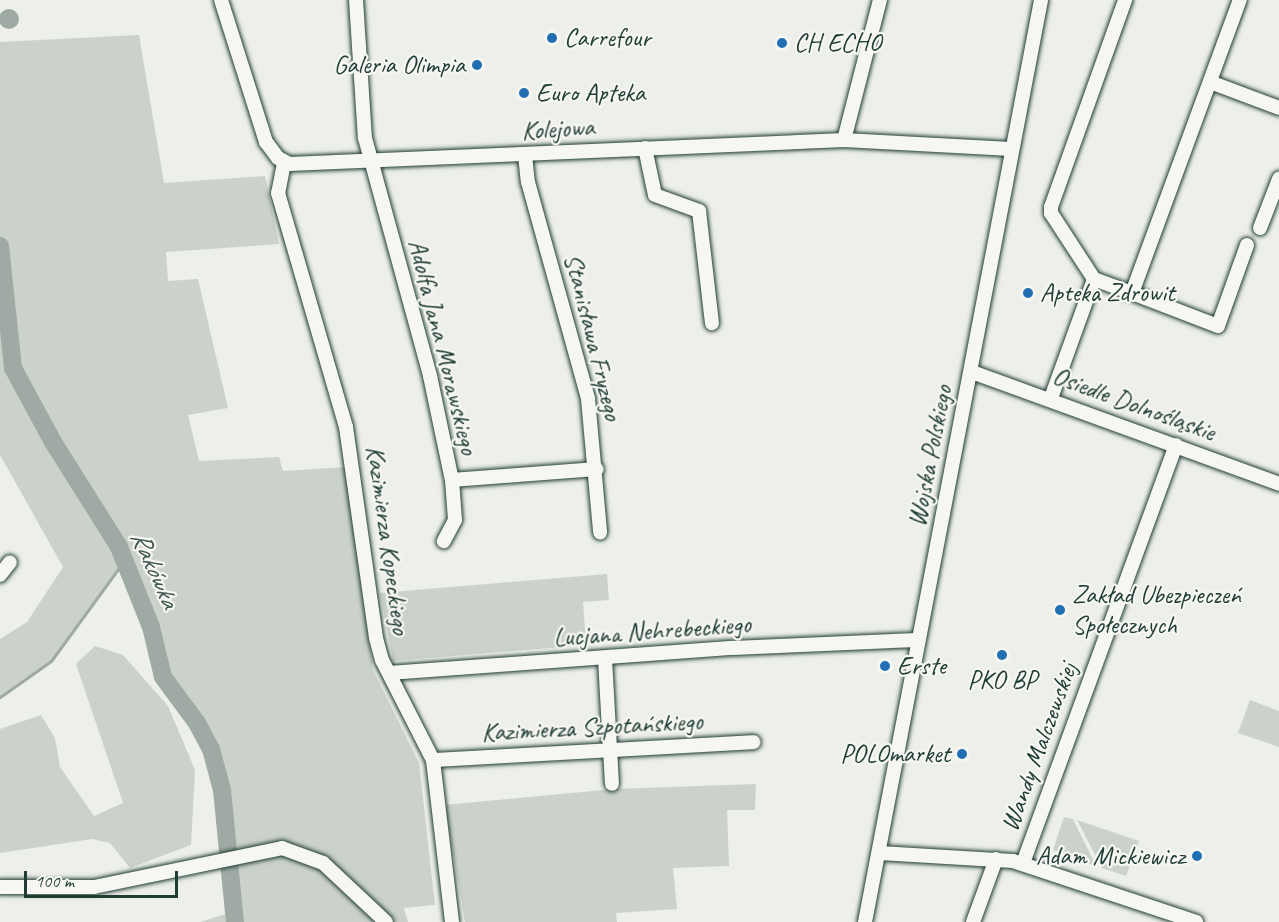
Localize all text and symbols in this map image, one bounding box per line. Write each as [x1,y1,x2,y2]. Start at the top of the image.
place label: Carrefour [564,22,651,54]
place label: CH ECHO [794,27,881,59]
marker: Carrefour [545,31,559,45]
marker: CH ECHO [775,36,789,50]
place label: Galeria Olimpia [332,49,465,81]
marker: Galeria Olimpia [470,58,484,72]
place label: Euro Apteka [536,77,644,109]
marker: Euro Apteka [517,86,531,100]
street label: Kolejowa [521,112,595,146]
street label: Adolfa Jana Morawskiego [401,237,485,457]
street label: Stanisława Fryzego [557,251,629,423]
place label: Apteka Zdrowit [1040,277,1175,309]
marker: Apteka Zdrowit [1021,286,1035,300]
street label: Osiedle Dolnośląskie [1048,360,1220,448]
street label: Wojska Polskiego [901,383,959,529]
street label: Kazimierza Kopeckiego [359,444,417,636]
water label: Rakówka [124,525,186,613]
place label: Zakład Ubezpieczeń Społecznych [1072,579,1241,640]
marker: Zakład Ubezpieczeń Społecznych [1053,603,1067,617]
street label: Lucjana Nehrebeckiego [552,609,752,653]
marker: PKO BP [995,648,1009,662]
place label: Erste [897,650,946,682]
street label: Wandy Malczewskiej [994,658,1084,836]
marker: Erste [878,659,892,673]
place label: PKO BP [967,664,1037,696]
street label: Kazimierza Szpotańskiego [481,706,703,748]
place label: POLOmarket [840,738,950,770]
marker: POLOmarket [955,747,969,761]
place label: Adam Mickiewicz [1037,840,1185,872]
marker: Adam Mickiewicz [1190,849,1204,863]
scale bar [27,859,182,897]
text: 100 m [35,870,74,892]

